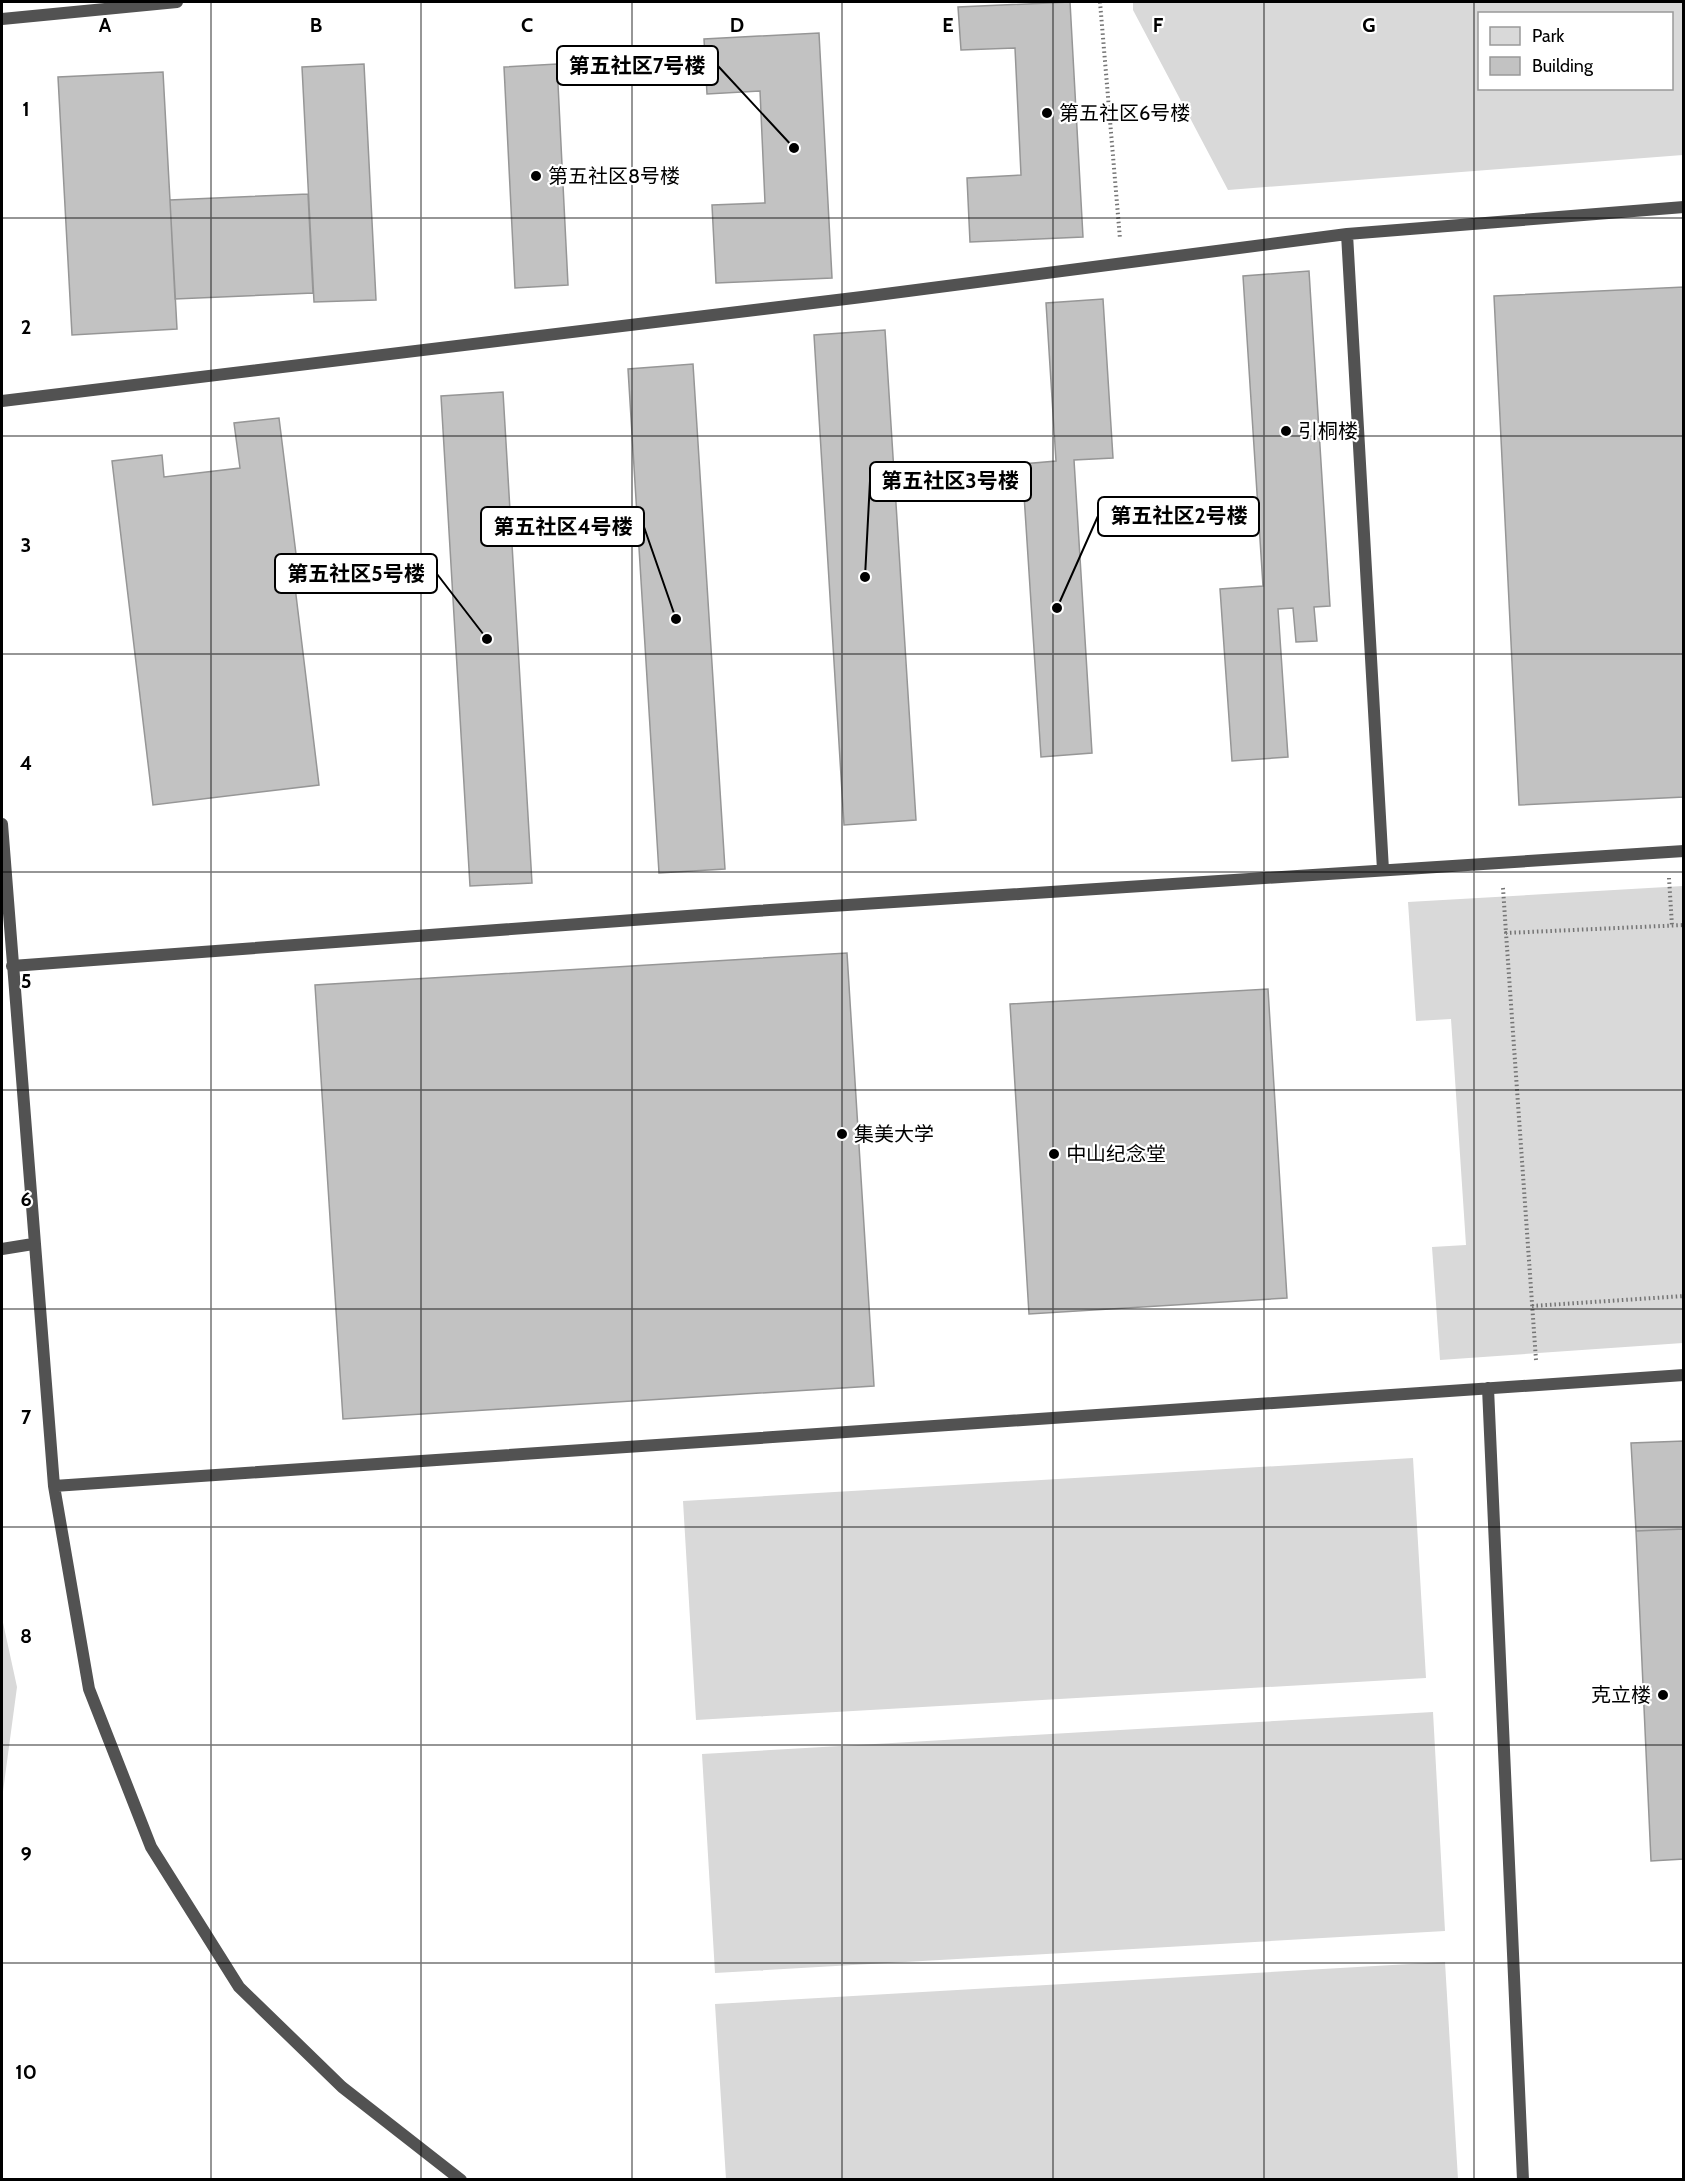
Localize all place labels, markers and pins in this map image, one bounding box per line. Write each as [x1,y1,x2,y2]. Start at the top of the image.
callout: 第五社区7号楼 [557,46,718,85]
place label: 第五社区6号楼 [1059,101,1190,125]
marker: 第五社区6号楼 [1040,106,1054,120]
place label: 第五社区8号楼 [548,164,680,188]
marker: 第五社区8号楼 [529,169,543,183]
place label: 引桐楼 [1298,419,1358,443]
marker: 引桐楼 [1279,424,1293,438]
callout: 第五社区3号楼 [870,462,1031,501]
callout: 第五社区2号楼 [1098,497,1259,536]
callout: 第五社区4号楼 [481,507,644,546]
callout: 第五社区5号楼 [275,554,437,593]
place label: 集美大学 [854,1122,934,1146]
marker: 集美大学 [835,1127,849,1141]
place label: 中山纪念堂 [1066,1142,1166,1166]
marker: 中山纪念堂 [1047,1147,1061,1161]
place label: 克立楼 [1591,1683,1651,1707]
marker: 克立楼 [1656,1688,1670,1702]

